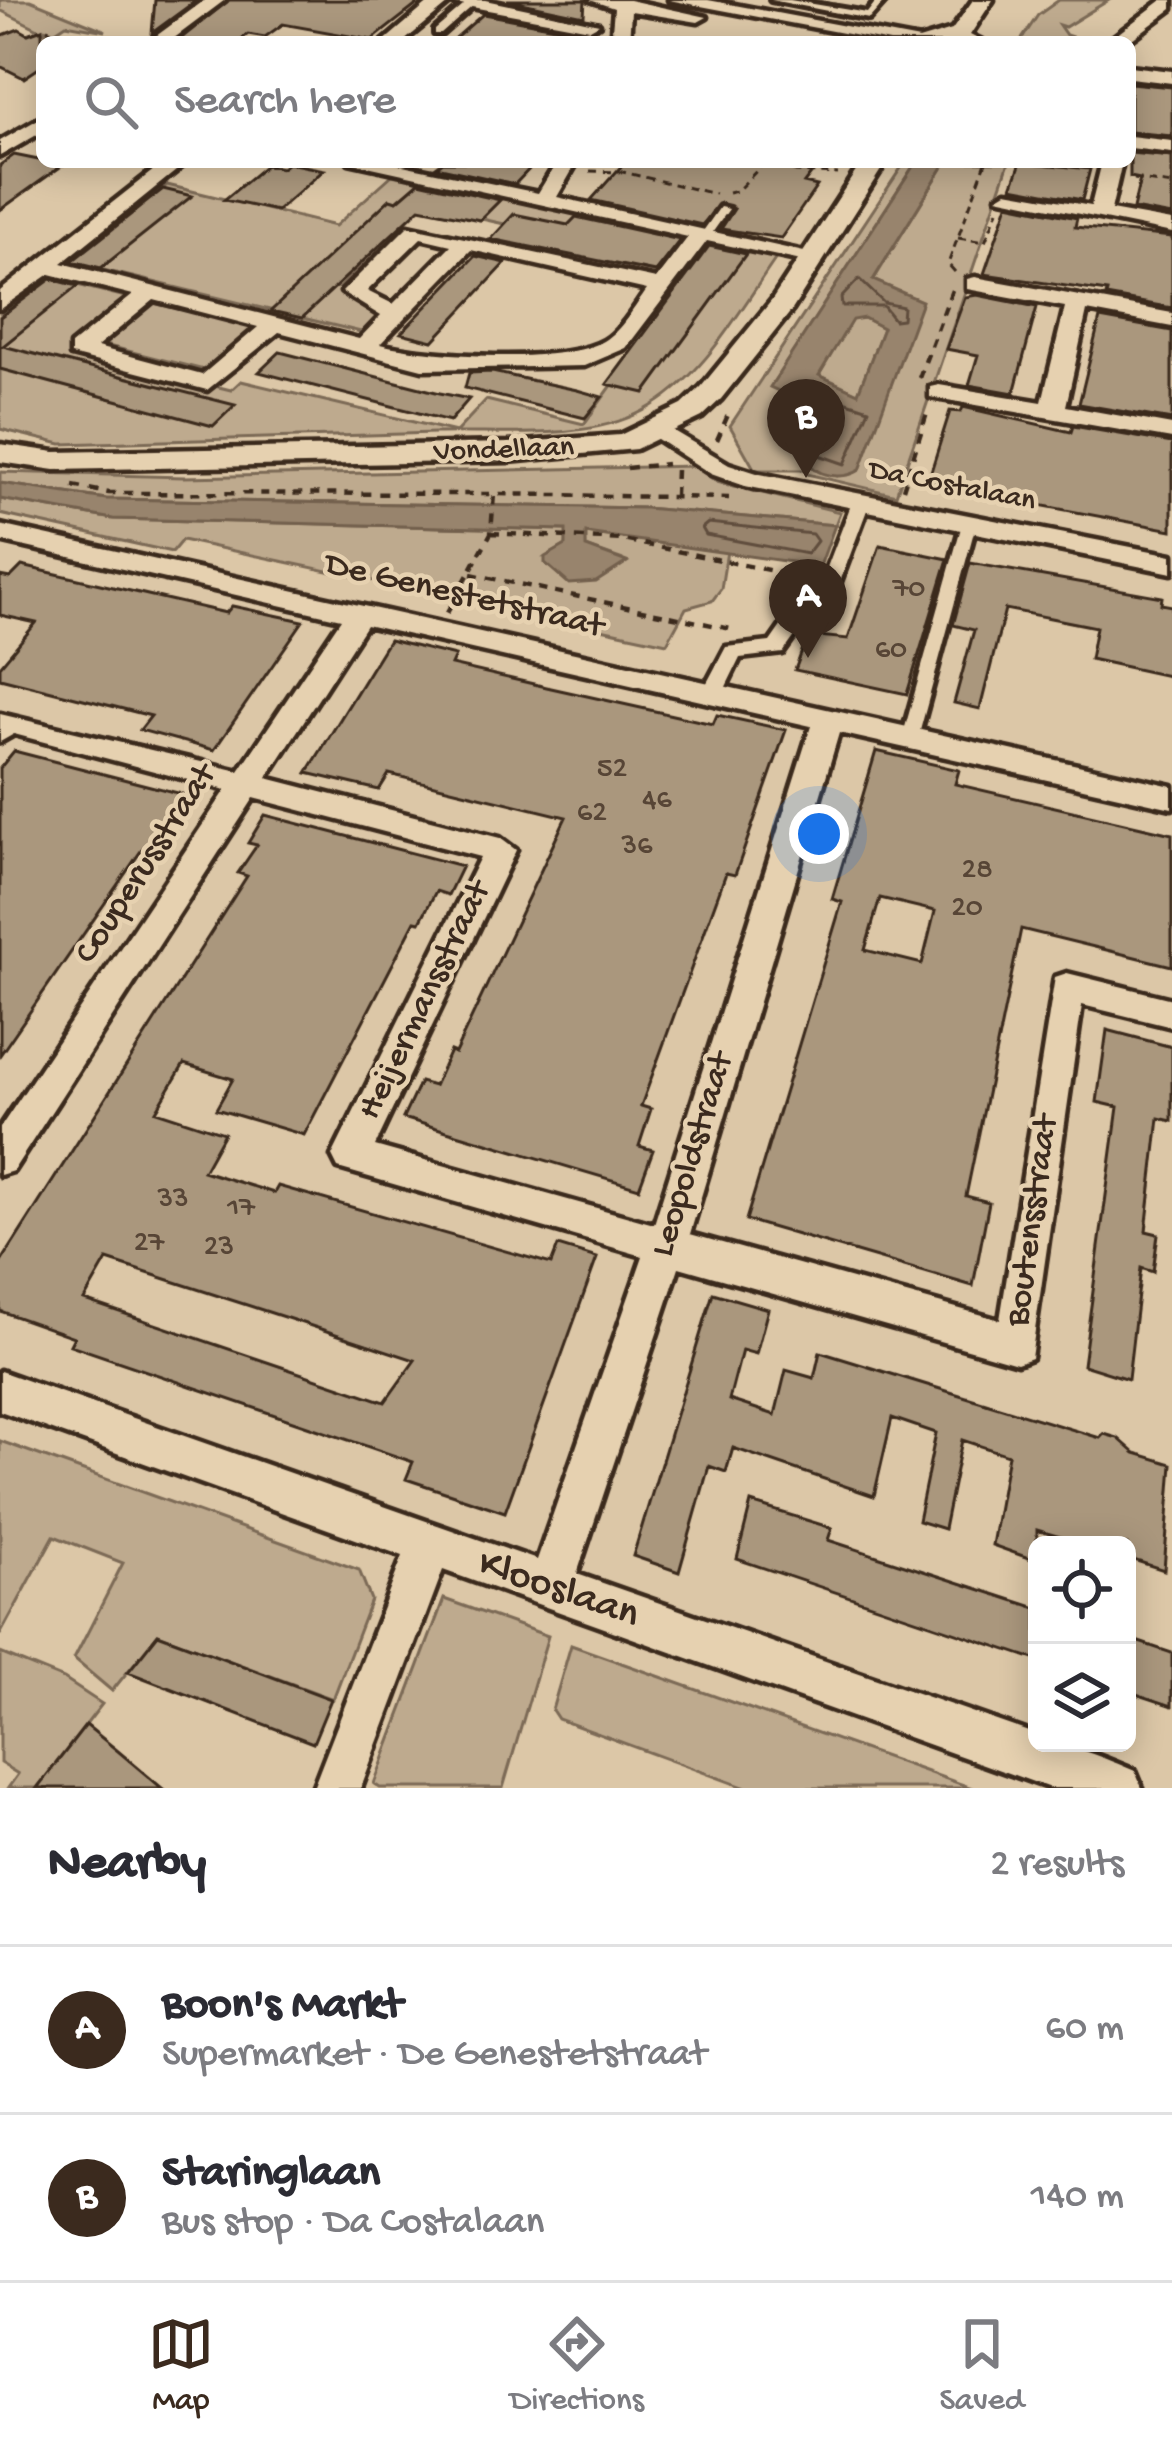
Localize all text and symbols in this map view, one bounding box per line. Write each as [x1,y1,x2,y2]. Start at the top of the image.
search box [36,36,1136,168]
icon: search [78,69,144,135]
text: Search here [174,76,396,129]
pin: B [767,379,845,478]
street label: Vondellaan [432,431,575,471]
street label: Da Costalaan [864,453,1038,520]
street label: De Genestetstraat [319,544,610,651]
pin: A [769,559,847,658]
house number: 70 [892,573,925,608]
house number: 60 [875,634,907,669]
house number: 52 [597,753,627,788]
street label: Couperusstraat [66,754,229,973]
house number: 46 [642,784,672,819]
house number: 62 [577,797,607,832]
your location [789,804,849,864]
house number: 36 [621,830,653,865]
house number: 28 [961,854,993,889]
street label: Heijermansstraat [350,872,504,1127]
house number: 20 [951,892,983,927]
street label: Leopoldstraat [643,1045,746,1262]
street label: Boutensstraat [998,1109,1071,1330]
house number: 33 [156,1183,189,1218]
house number: 17 [226,1192,256,1227]
house number: 27 [134,1227,166,1262]
house number: 23 [204,1231,234,1266]
map controls [1028,1536,1136,1752]
button: locate [1028,1536,1136,1644]
street label: Klooslaan [471,1541,645,1641]
button: layers [1028,1644,1136,1752]
text: Nearby [48,1836,206,1896]
text: 2 results [990,1843,1124,1889]
text: Boon's Markt [162,1980,402,2033]
text: A [75,2007,99,2053]
text: 60 m [1045,2007,1124,2053]
text: Supermarket · De Genestetstraat [162,2033,707,2079]
text: Staringlaan [162,2148,380,2201]
text: B [77,2175,97,2221]
text: 140 m [1031,2175,1124,2221]
text: Bus stop · Da Costalaan [162,2201,544,2247]
tab: Map [148,2311,214,2421]
tab: Directions [510,2311,644,2421]
tab: Saved [940,2311,1024,2421]

